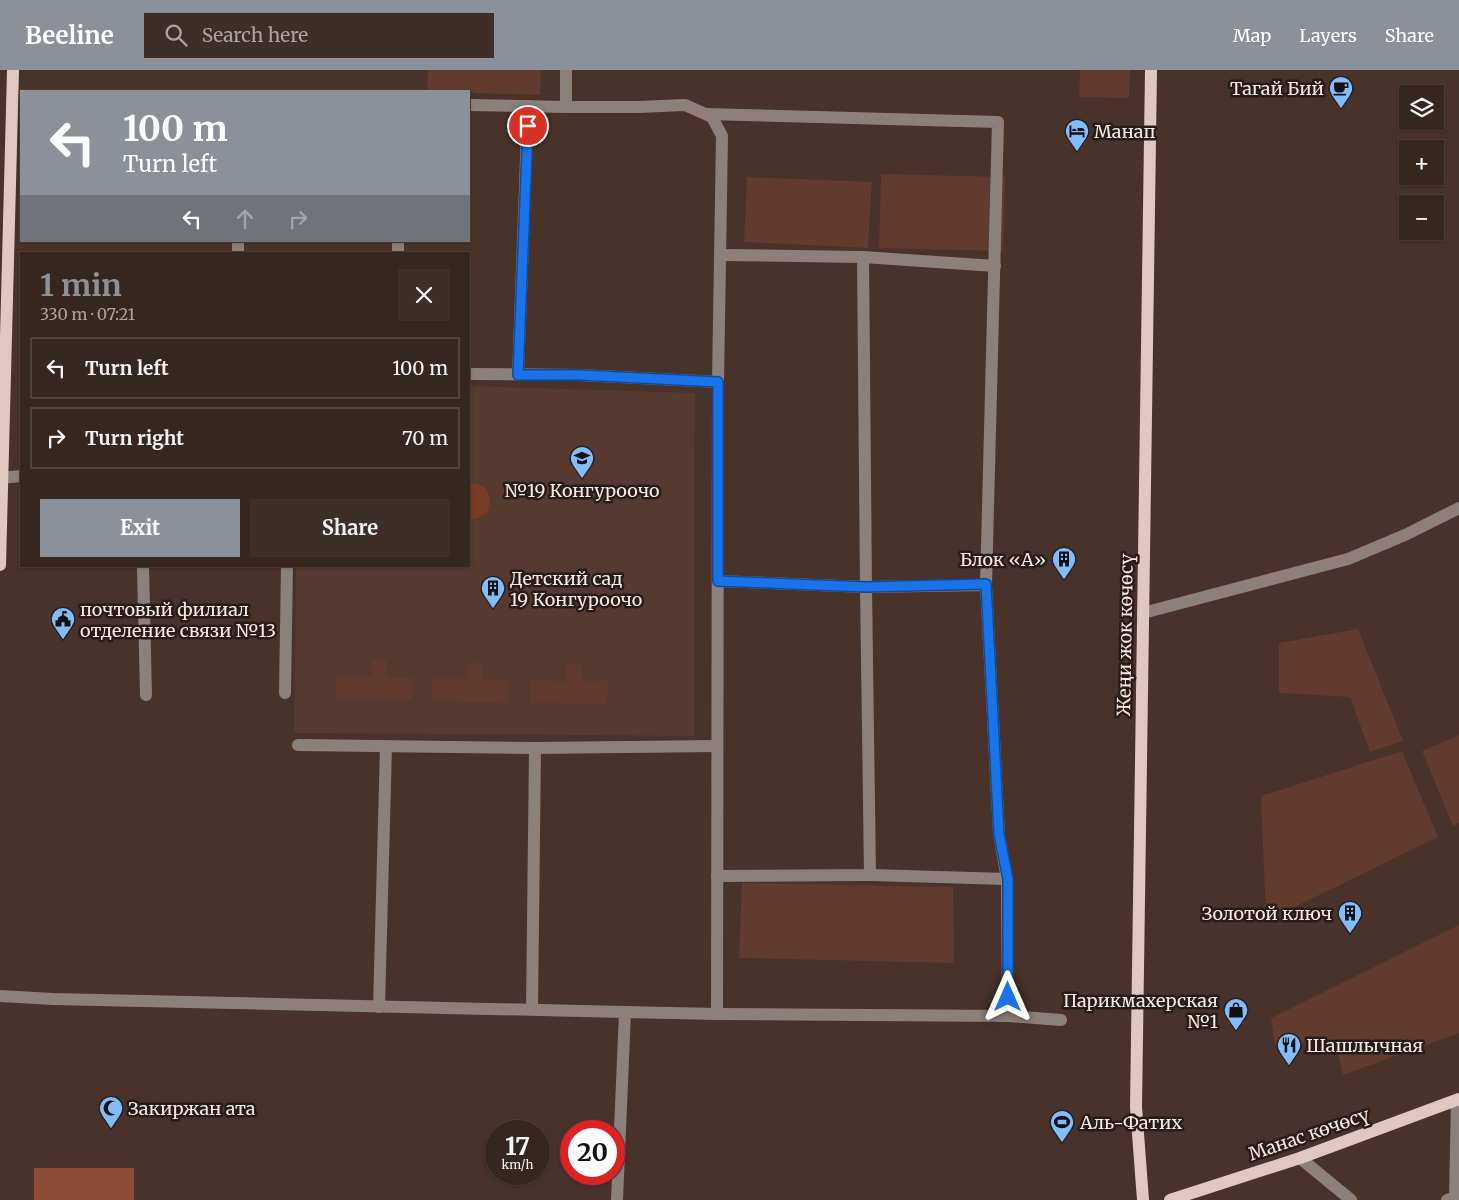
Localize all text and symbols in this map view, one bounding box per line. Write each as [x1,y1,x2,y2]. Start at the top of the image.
search box [144,13,494,58]
text: Beeline [25,20,114,51]
icon: search [162,21,190,49]
text: Search here [202,23,308,47]
text: Map [1233,24,1271,47]
text: Layers [1299,24,1357,47]
text: Share [1385,24,1434,47]
cafe icon: Тагай Бий [1328,75,1354,109]
place label: Тагай Бий [1230,77,1324,100]
map controls [1399,85,1444,240]
button: layers [1399,85,1444,130]
pin [507,105,549,147]
text: 100 m [123,107,228,151]
icon: left [40,110,105,175]
icon: arrive [514,112,542,140]
hotel icon: Манап [1064,118,1090,152]
place label: Манап [1094,120,1155,143]
button: + [1399,140,1444,185]
text: Turn left [123,150,217,178]
button: − [1399,195,1444,240]
icon: left [178,205,206,233]
icon: ahead [231,205,259,233]
icon: right [284,205,312,233]
text: 1 min [40,266,122,304]
button: close [398,269,450,321]
text: 330 m · 07:21 [40,304,135,324]
icon: left [42,354,70,382]
text: Turn left [85,356,169,380]
text: 100 m [392,356,448,380]
icon: right [42,424,70,452]
text: Turn right [85,426,184,450]
text: 70 m [402,426,448,450]
school or university icon: №19 Конгуроочо [569,445,595,479]
place label: №19 Конгуроочо [505,479,659,502]
button: Exit [40,499,240,557]
button: Share [250,499,450,557]
building icon: Блок «А» [1051,546,1077,580]
place label: Блок «А» [960,548,1046,571]
street label: Жеңи жок көчөсү [1112,552,1138,717]
place label: Детский сад 19 Конгуроочо [510,567,642,611]
building icon: Детский сад 19 Конгуроочо [480,575,506,609]
place label: почтовый филиал отделение связи №13 [80,598,276,642]
public building icon: почтовый филиал отделение связи №13 [50,606,76,640]
building icon: Золотой ключ [1337,900,1363,934]
place label: Золотой ключ [1202,902,1332,925]
position arrow [981,970,1033,1022]
place label: Парикмахерская №1 [1063,989,1218,1033]
shop icon: Парикмахерская №1 [1223,997,1249,1031]
restaurant icon: Шашлычная [1276,1032,1302,1066]
place label: Шашлычная [1306,1034,1424,1057]
mosque icon: Закиржан ата [98,1095,124,1129]
place label: Закиржан ата [128,1097,256,1120]
street label: Манас көчөсү [1245,1102,1374,1165]
sports icon: Аль-Фатих [1049,1109,1075,1143]
place label: Аль-Фатих [1079,1111,1183,1134]
speed limit sign: 20 [560,1120,625,1185]
text: 17 [505,1130,530,1162]
text: km/h [502,1157,533,1172]

